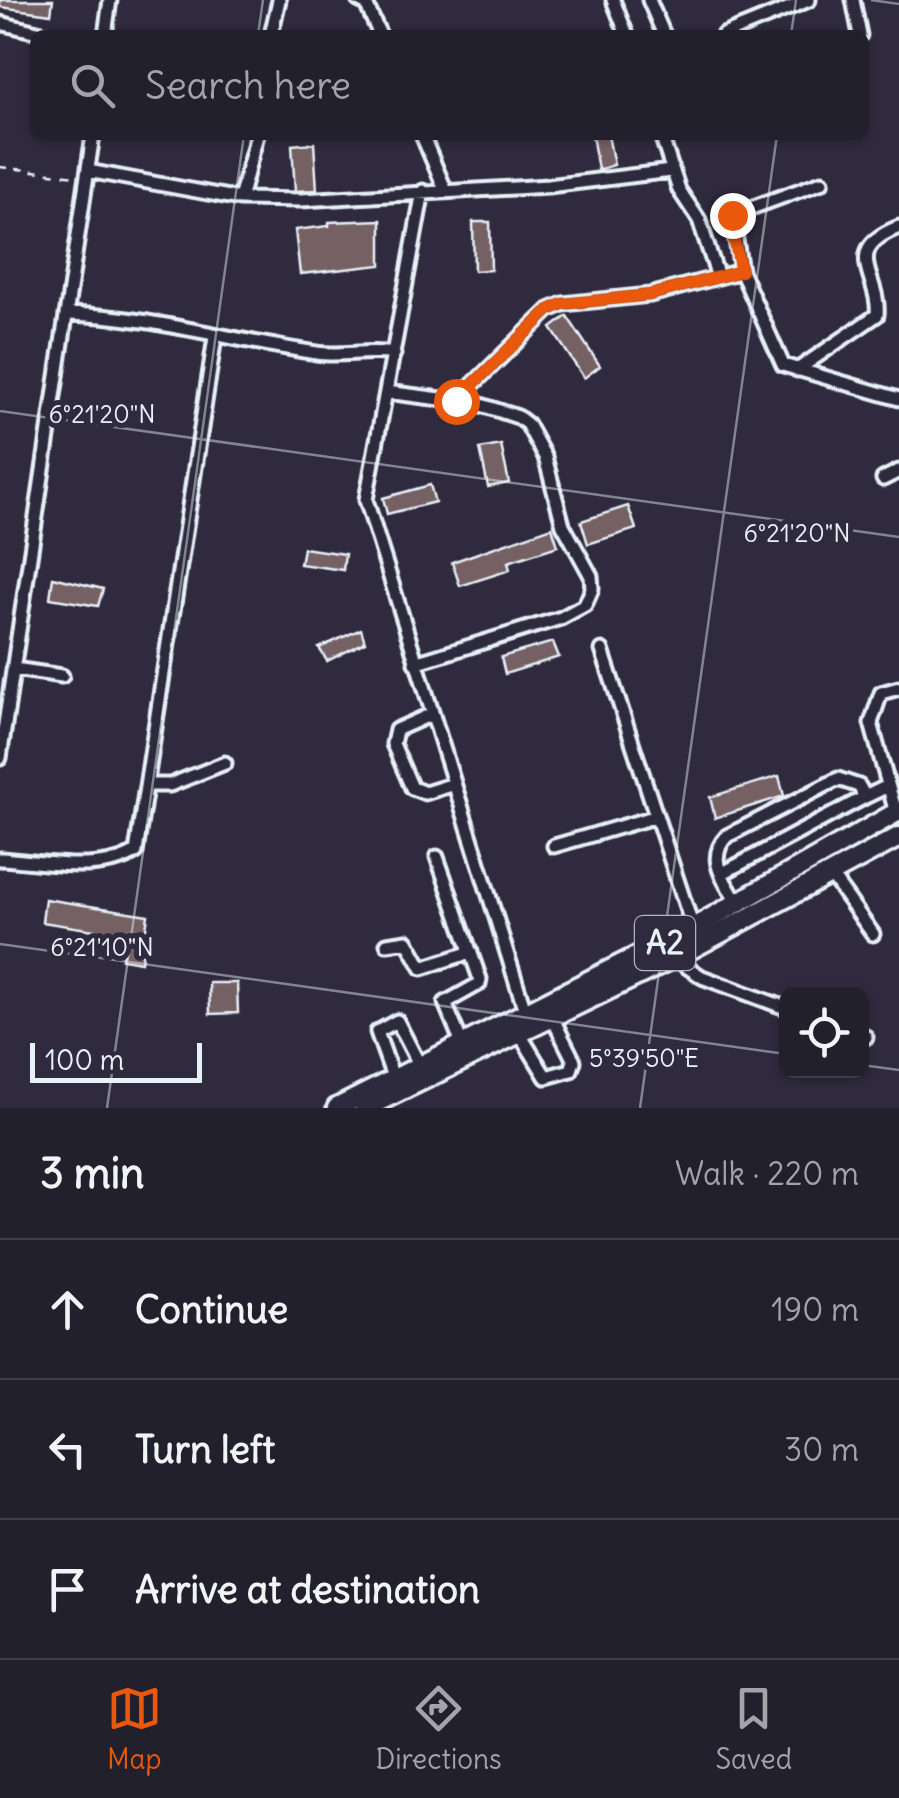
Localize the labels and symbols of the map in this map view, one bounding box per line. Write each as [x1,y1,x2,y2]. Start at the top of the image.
route end [710,193,756,239]
route start [434,379,480,425]
text: 6°21'20"N [48,398,156,430]
text: 6°21'20"N [743,517,851,549]
road number: A2 [635,916,695,970]
text: 6°21'10"N [50,931,154,963]
scale bar [30,1038,202,1082]
text: 5°39'50"E [589,1042,699,1074]

